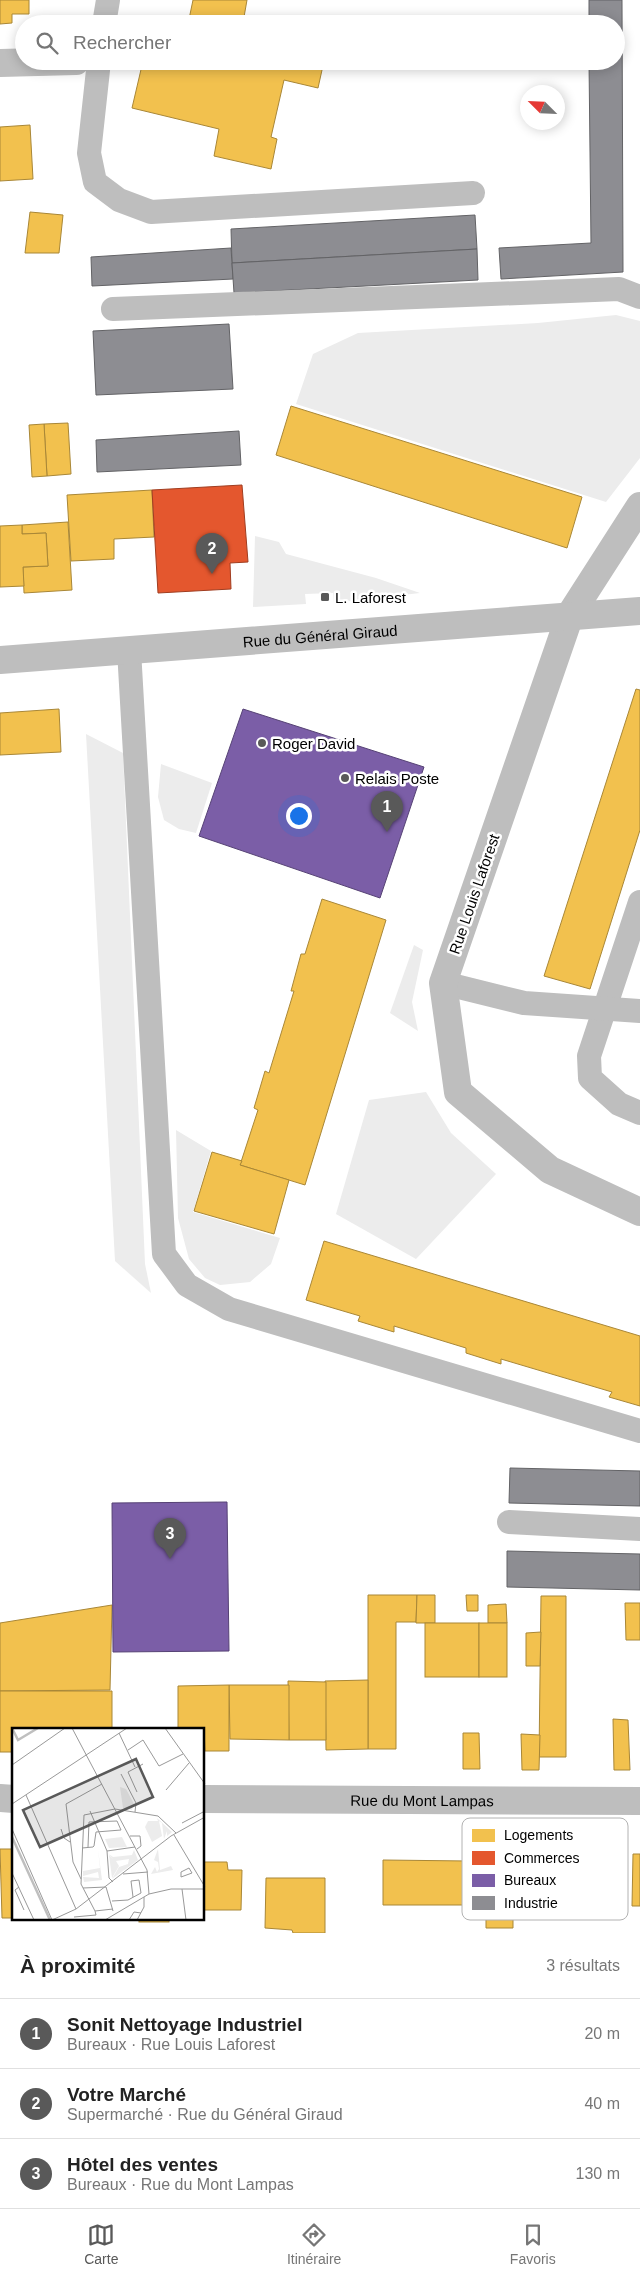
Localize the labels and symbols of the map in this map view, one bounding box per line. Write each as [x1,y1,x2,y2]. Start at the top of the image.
north arrow [520,85,565,130]
pin: 2 [196,533,228,574]
place label: L. Laforest [335,589,407,606]
marker: L. Laforest [319,591,331,603]
street label: Rue du Général Giraud [242,621,398,650]
place label: Roger David [272,735,355,752]
marker: Roger David [256,737,268,749]
place label: Relais Poste [355,770,439,787]
marker: Relais Poste [339,772,351,784]
pin: 1 [371,791,403,832]
your location [286,803,312,829]
street label: Rue Louis Laforest [445,831,503,956]
pin: 3 [154,1518,186,1559]
inset map [12,1728,205,1920]
street label: Rue du Mont Lampas [350,1791,494,1809]
legend [462,1818,628,1920]
text: Logements [504,1827,573,1843]
text: Commerces [504,1850,579,1866]
text: Bureaux [504,1872,556,1888]
text: Industrie [504,1895,558,1911]

